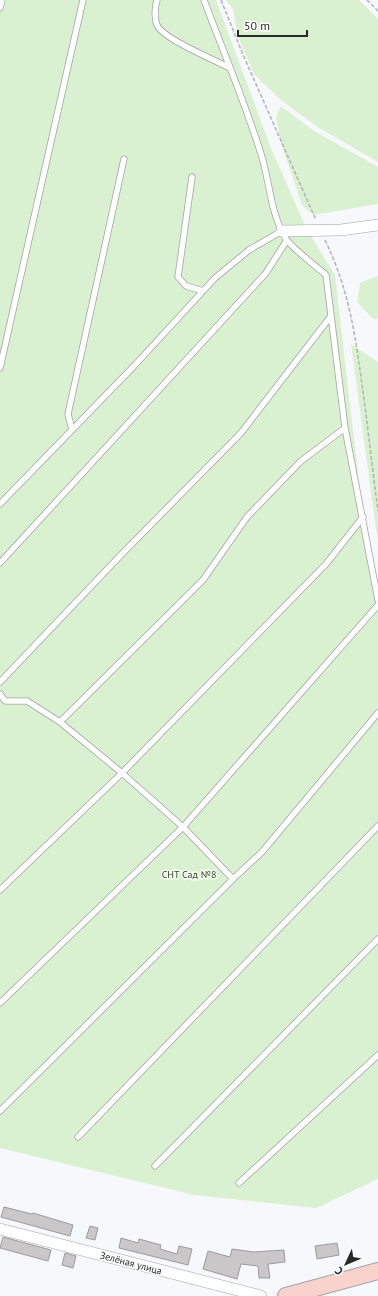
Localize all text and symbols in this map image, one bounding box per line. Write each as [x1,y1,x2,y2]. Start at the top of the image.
scale bar [238,12,307,38]
text: 50 m [244,18,270,33]
park label: СНТ Сад №8 [162,868,216,881]
north arrow [326,1244,366,1284]
street label: Зелёная улица [99,1248,163,1278]
text: С [332,1264,346,1278]

